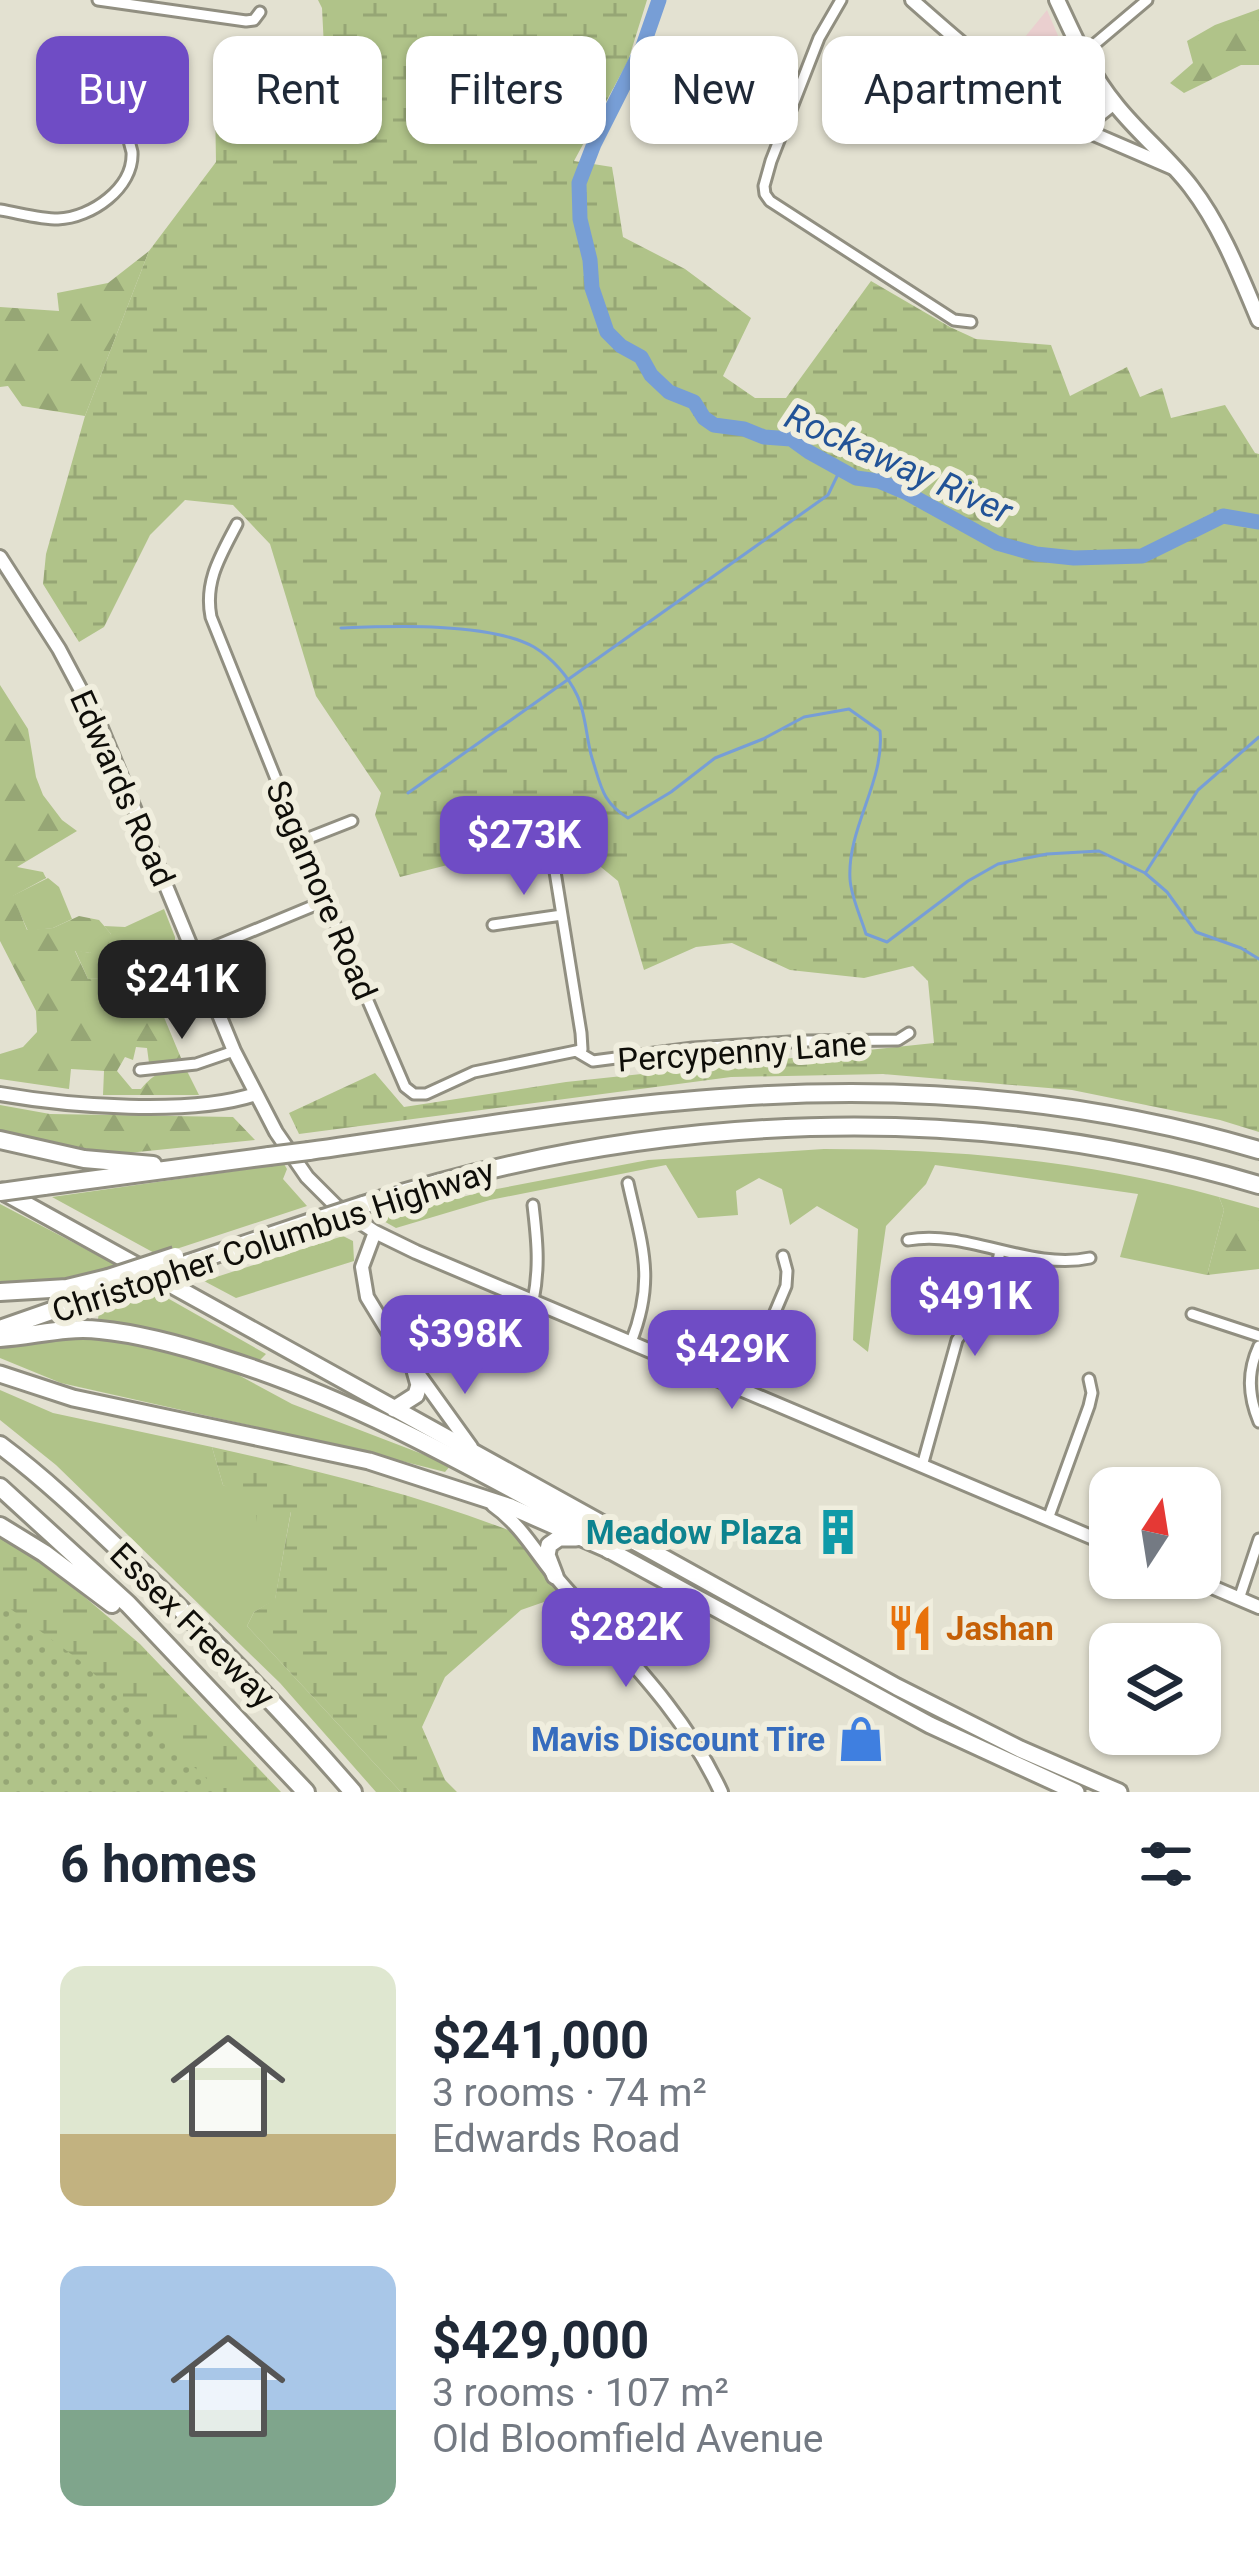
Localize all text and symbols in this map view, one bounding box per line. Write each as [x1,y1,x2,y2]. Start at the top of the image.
chip: Buy [36,36,189,144]
chip: Rent [213,36,382,144]
chip: Filters [406,36,606,144]
chip: New [630,36,798,144]
chip: Apartment [822,36,1105,144]
water label: Rockaway River [779,395,1020,533]
street label: Edwards Road [62,684,183,892]
street label: Sagamore Road [258,775,385,1006]
pin: $273K [440,796,608,898]
text: $273K [467,812,581,858]
pin: $241K [98,940,266,1042]
text: $241K [125,956,239,1002]
street label: Percypenny Lane [616,1023,868,1080]
street label: Christopher Columbus Highway [47,1150,499,1330]
pin: $491K [891,1257,1059,1359]
text: $491K [918,1273,1032,1319]
pin: $398K [381,1295,549,1397]
pin: $429K [648,1310,816,1412]
text: $398K [408,1311,522,1357]
text: $429K [675,1326,789,1372]
north arrow [1089,1467,1221,1599]
map controls [1089,1467,1221,1755]
building icon: Meadow Plaza [813,1507,863,1557]
place label: Meadow Plaza [586,1513,802,1552]
street label: Essex Freeway [102,1535,283,1716]
pin: $282K [542,1588,710,1690]
restaurant icon: Jashan [885,1603,935,1653]
text: $282K [569,1604,683,1650]
place label: Jashan [946,1609,1054,1648]
button: layers [1089,1623,1221,1755]
shop icon: Mavis Discount Tire [836,1714,886,1764]
place label: Mavis Discount Tire [531,1720,825,1759]
icon: filters [1133,1831,1199,1897]
text: 6 homes [60,1835,257,1894]
text: $241,000 [432,2011,649,2070]
icon: home [156,2014,300,2158]
text: 3 rooms · 74 m² [432,2070,707,2116]
text: Edwards Road [432,2116,680,2162]
text: $429,000 [432,2311,649,2370]
icon: home [156,2314,300,2458]
text: 3 rooms · 107 m² [432,2370,729,2416]
text: Old Bloomfield Avenue [432,2416,823,2462]

